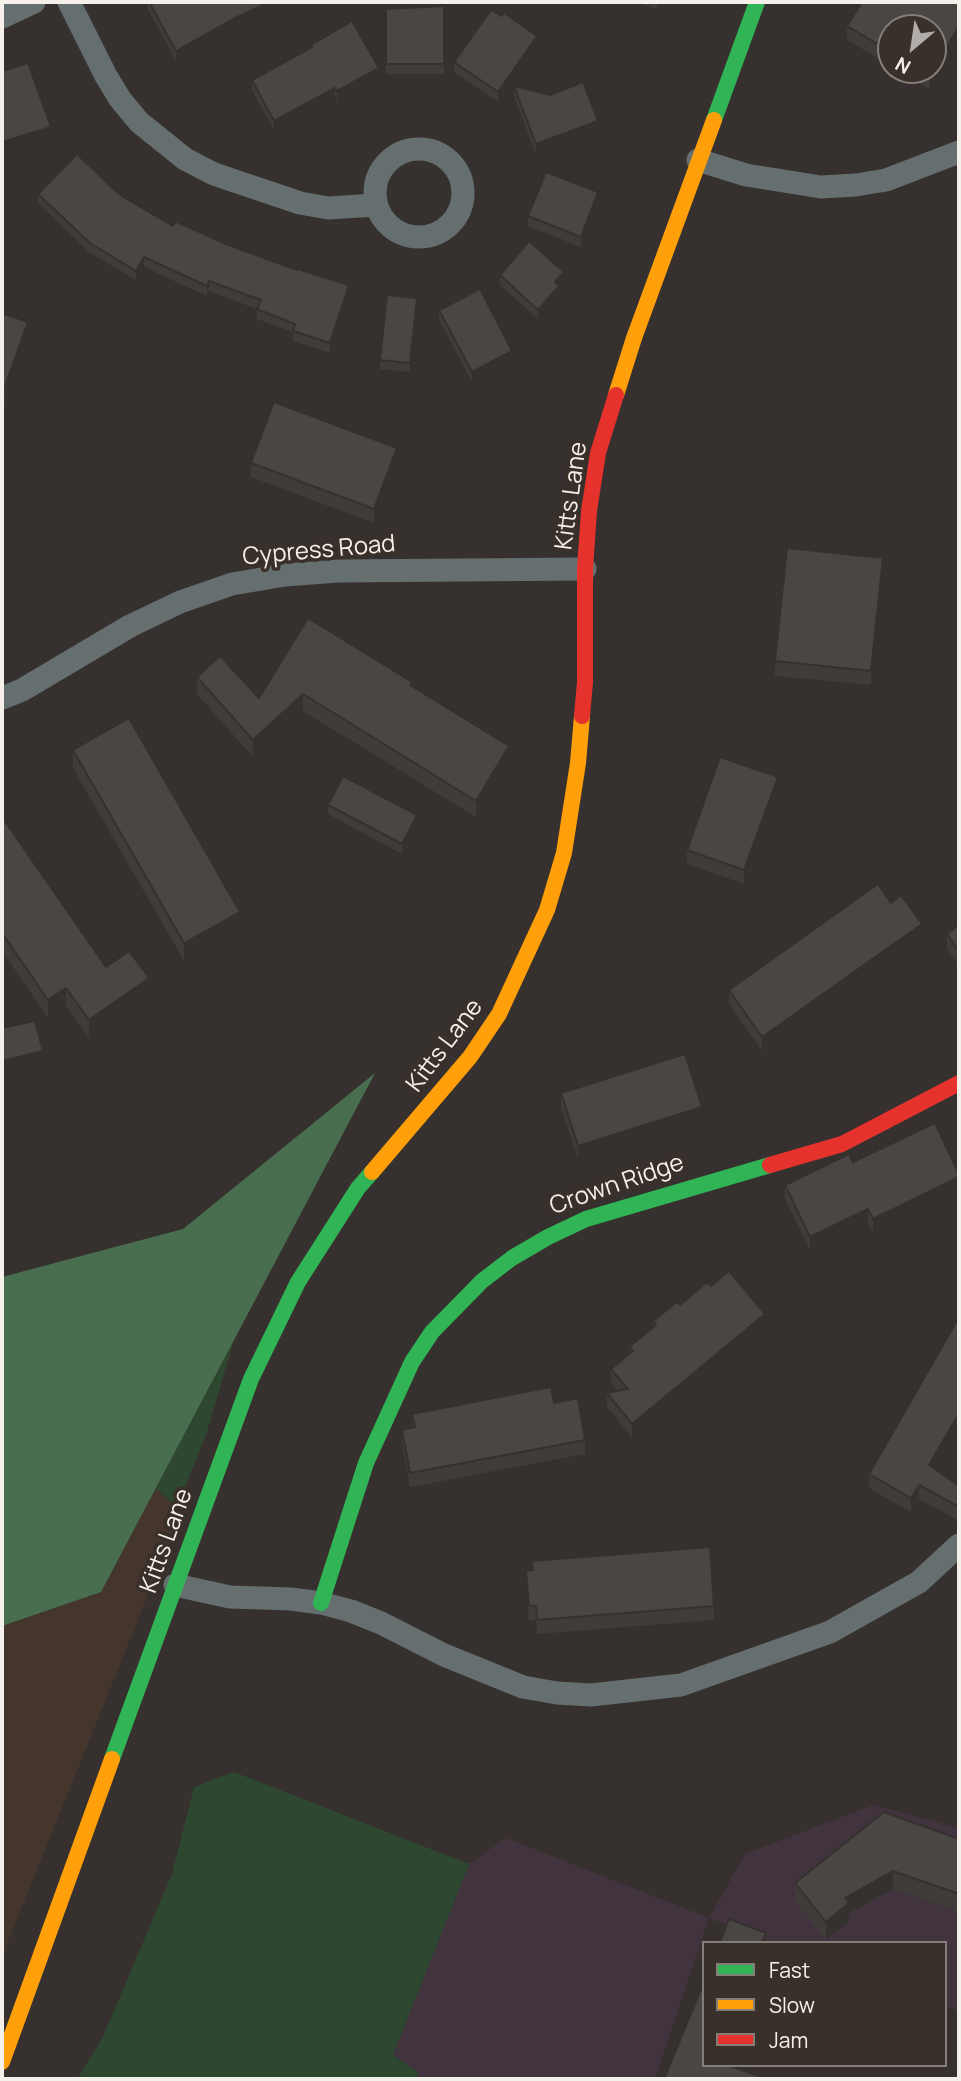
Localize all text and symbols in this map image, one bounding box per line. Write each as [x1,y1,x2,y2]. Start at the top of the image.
north arrow [877,14,947,84]
text: N [891,51,915,80]
street label: Kitts Lane [550,440,594,552]
street label: Cypress Road [241,530,397,572]
street label: Kitts Lane [401,994,489,1098]
street label: Crown Ridge [546,1149,688,1221]
street label: Kitts Lane [135,1485,199,1597]
legend [702,1941,947,2067]
text: Fast [769,1956,810,1984]
text: Slow [769,1991,815,2019]
text: Jam [769,2026,808,2054]

